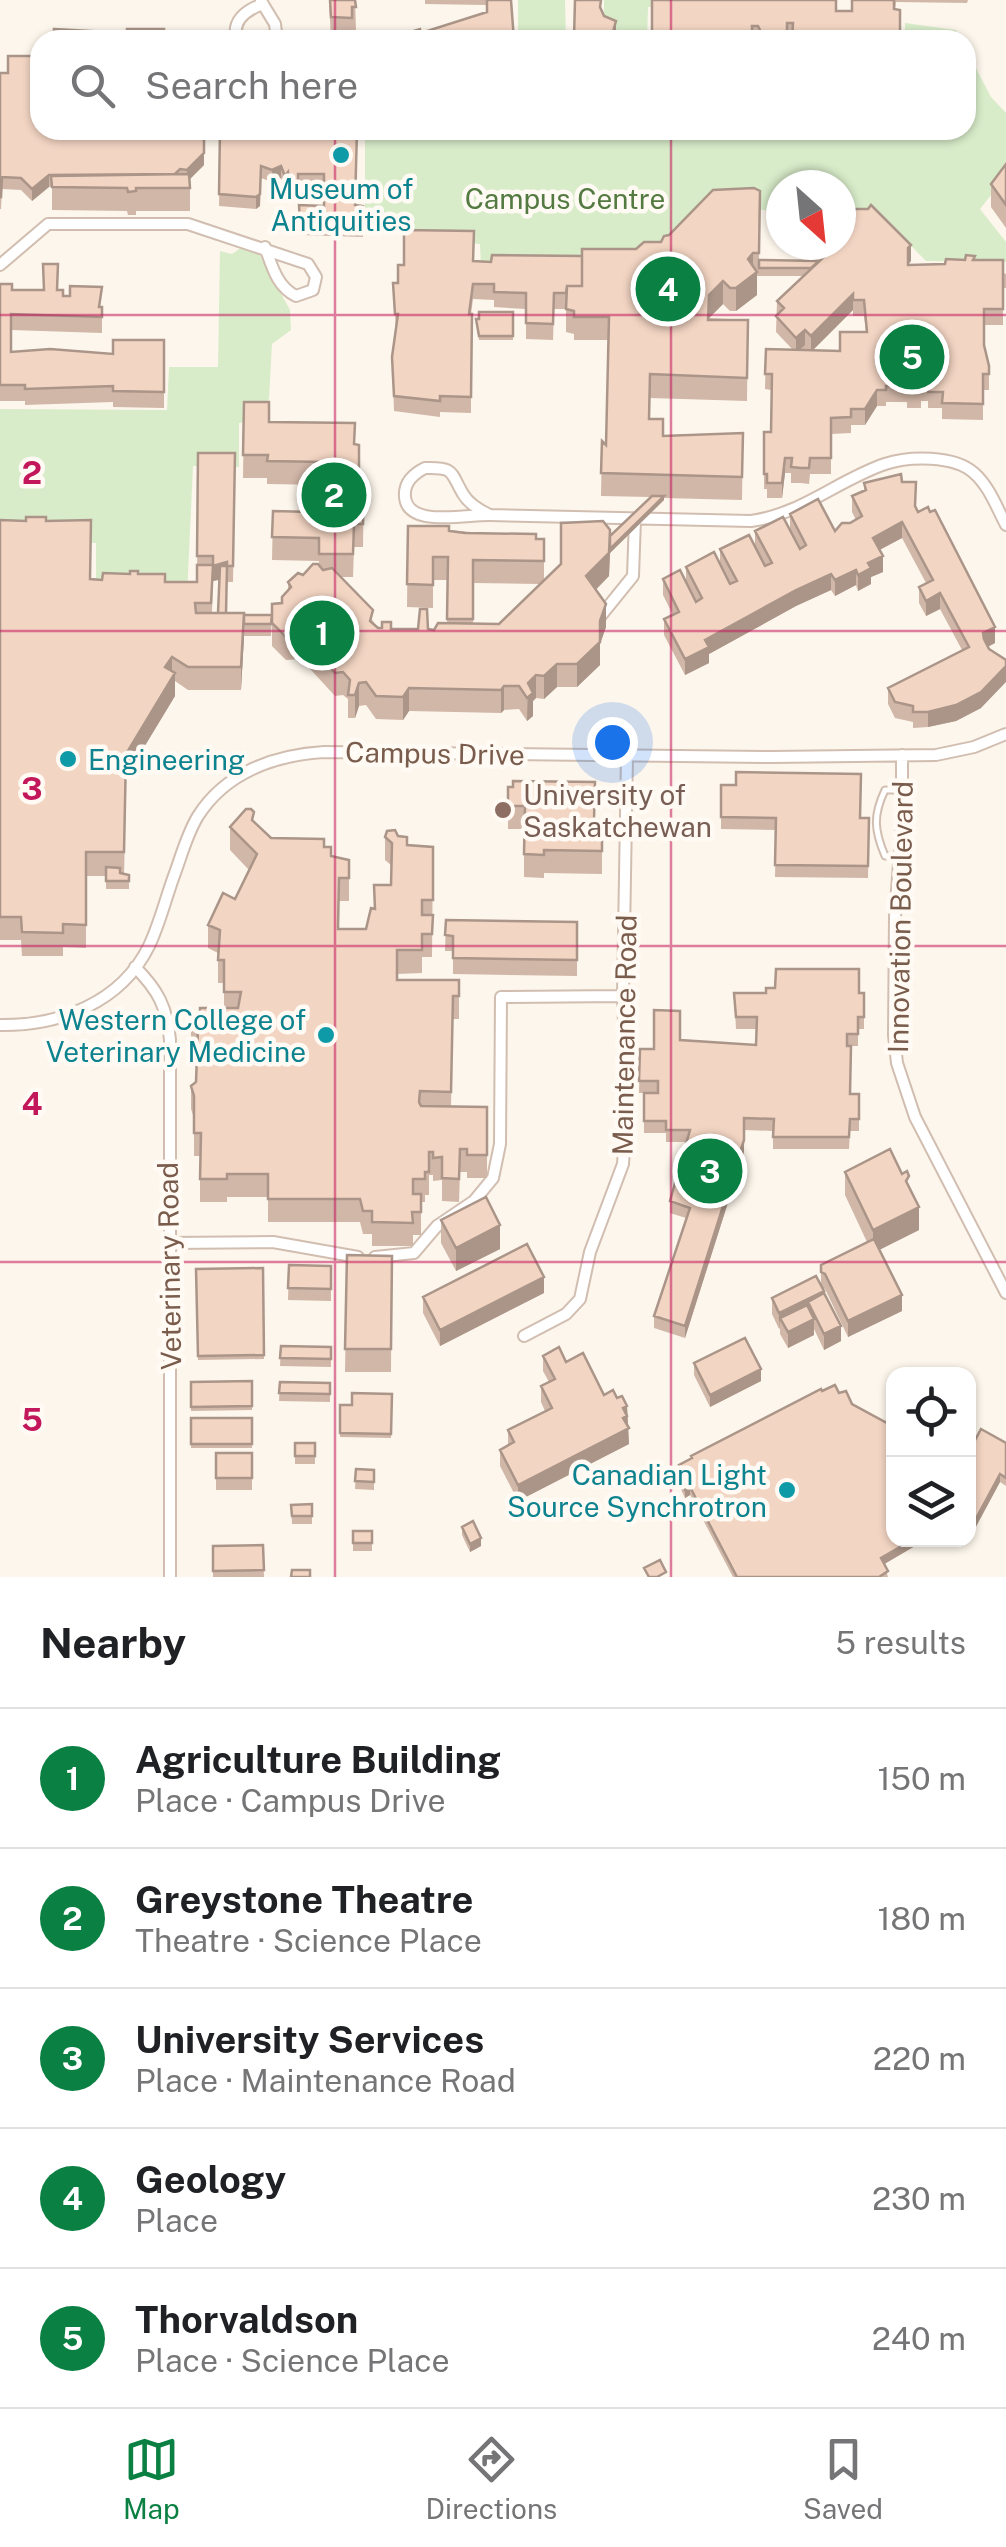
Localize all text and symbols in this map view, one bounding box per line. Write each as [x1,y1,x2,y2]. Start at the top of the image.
search box [30,30,976,140]
icon: search [65,58,120,113]
text: Search here [145,63,358,108]
marker: Museum of Antiquities [330,144,352,166]
north arrow [766,170,856,260]
place label: Museum of Antiquities [269,172,413,237]
park label: Campus Centre [465,182,665,215]
pin: 4 [636,252,700,326]
pin: 5 [880,320,944,394]
text: 2 [22,454,42,491]
pin: 2 [302,458,366,532]
pin: 1 [290,596,354,670]
your location [587,717,638,768]
street label: Campus Drive [345,735,525,771]
place label: Engineering [88,743,245,776]
marker: Engineering [57,748,79,770]
text: 3 [21,770,43,807]
place label: University of Saskatchewan [523,778,712,843]
street label: Innovation Boulevard [881,781,919,1053]
marker: University of Saskatchewan [492,799,514,821]
street label: Maintenance Road [605,914,643,1156]
place label: Western College of Veterinary Medicine [46,1003,306,1068]
marker: Western College of Veterinary Medicine [315,1024,337,1046]
text: 4 [22,1085,43,1122]
pin: 3 [678,1134,742,1208]
street label: Veterinary Road [151,1162,187,1370]
map controls [886,1367,976,1547]
button: locate [886,1367,976,1457]
text: 5 [21,1401,43,1438]
button: layers [886,1457,976,1547]
place label: Canadian Light Source Synchrotron [507,1458,767,1523]
marker: Canadian Light Source Synchrotron [776,1479,798,1501]
text: Nearby [40,1618,186,1667]
text: 5 results [835,1624,966,1661]
text: Agriculture Building [135,1737,501,1782]
text: 1 [66,1760,79,1797]
text: 150 m [877,1760,966,1797]
text: Place · Campus Drive [135,1782,446,1819]
text: Greystone Theatre [135,1877,473,1922]
text: 2 [62,1900,83,1937]
text: 180 m [877,1900,966,1937]
text: Theatre · Science Place [135,1922,482,1959]
text: University Services [135,2017,484,2062]
text: 3 [62,2040,83,2077]
text: 220 m [873,2040,966,2077]
text: Place · Maintenance Road [135,2062,516,2099]
text: Geology [135,2157,286,2202]
text: 4 [62,2180,83,2217]
text: 230 m [872,2180,966,2217]
text: Place [135,2202,218,2239]
text: Thorvaldson [135,2297,358,2342]
text: 5 [62,2320,83,2357]
text: 240 m [872,2320,966,2357]
text: Place · Science Place [135,2342,450,2379]
tab: Map [123,2432,180,2525]
tab: Directions [426,2432,557,2525]
tab: Saved [803,2432,883,2525]

